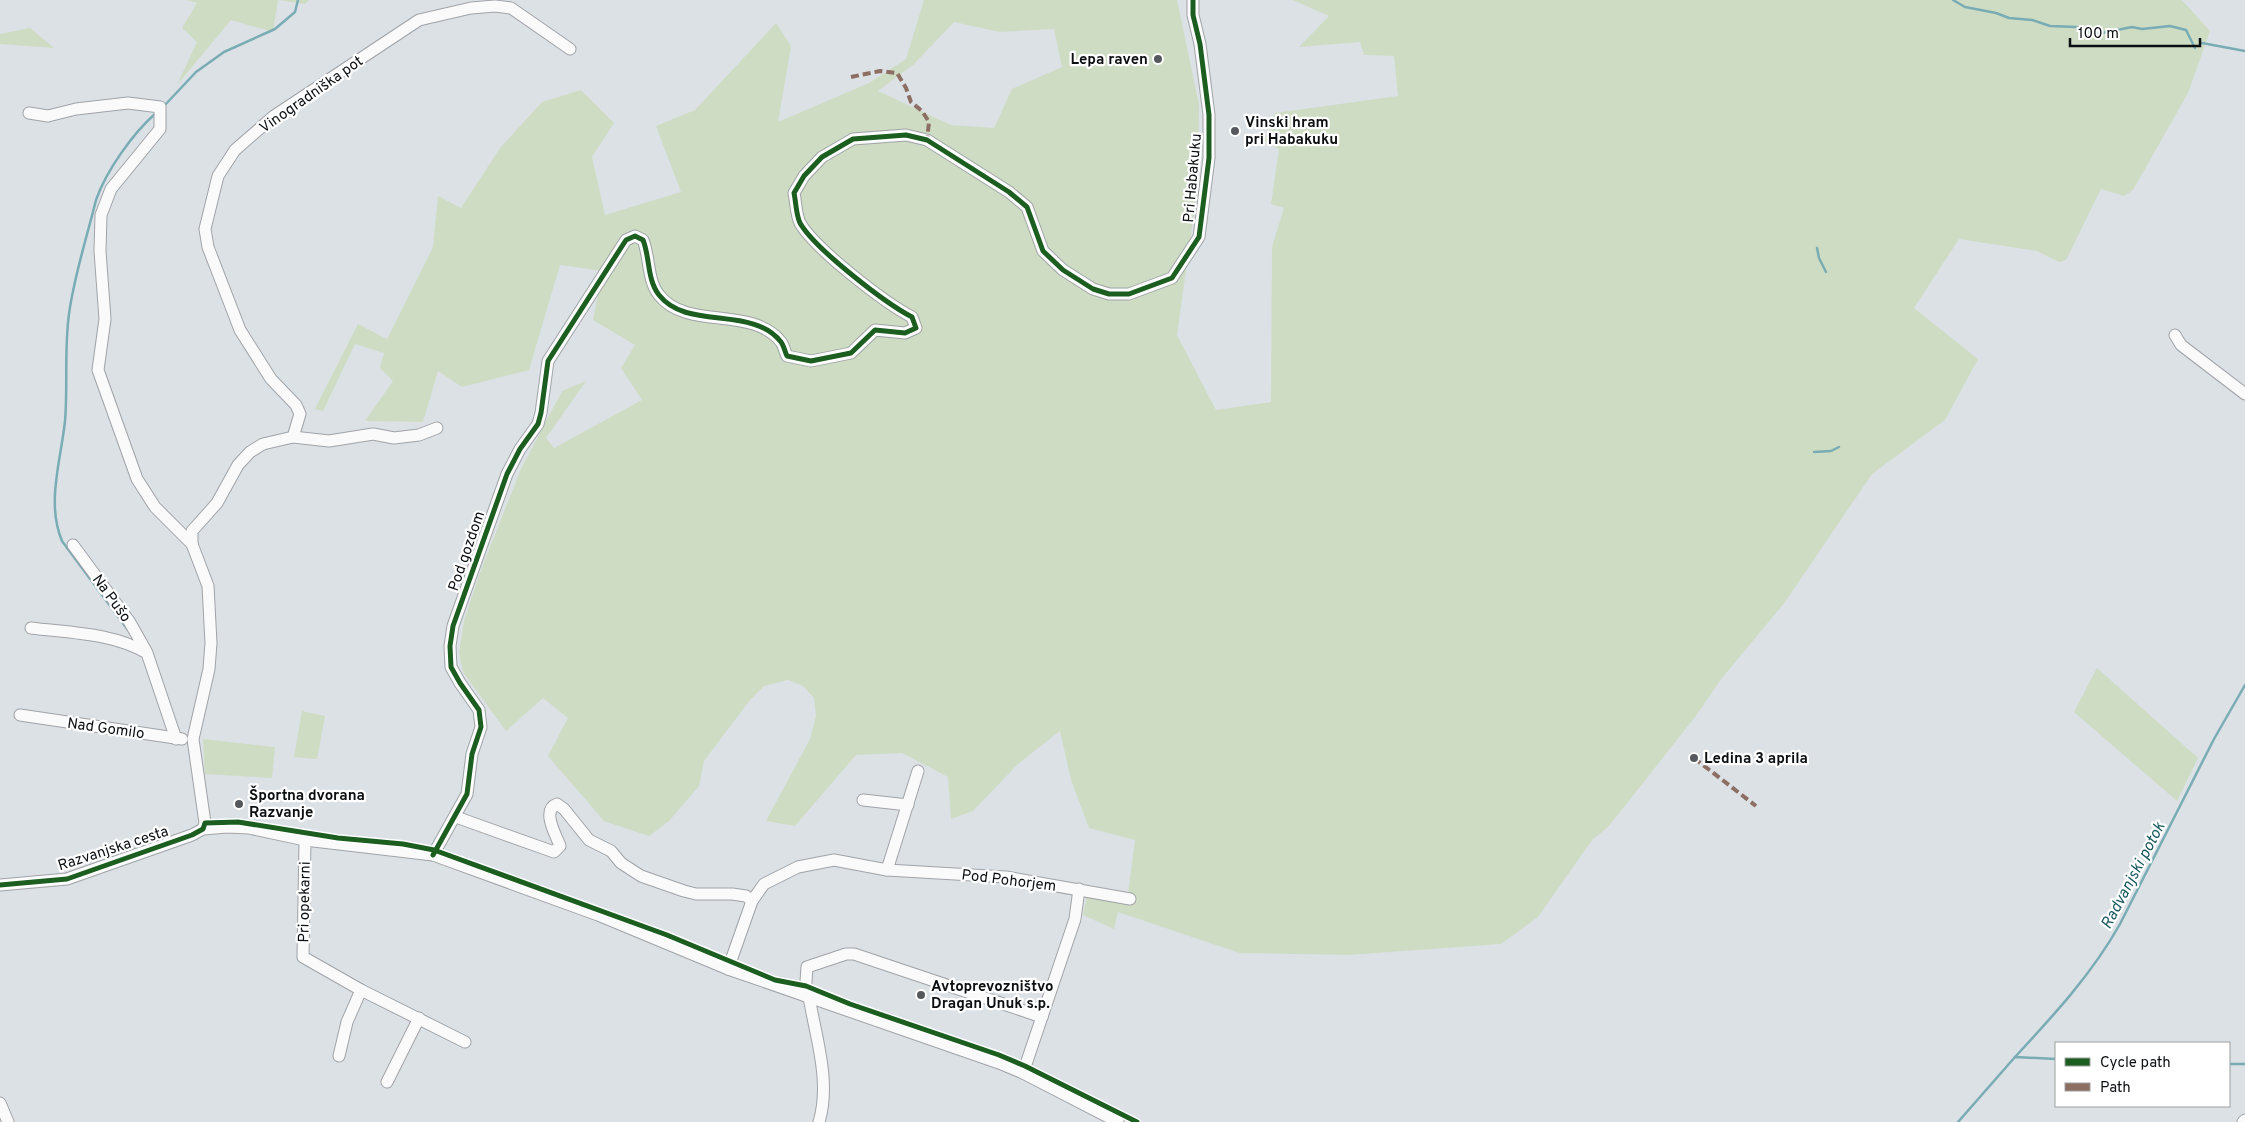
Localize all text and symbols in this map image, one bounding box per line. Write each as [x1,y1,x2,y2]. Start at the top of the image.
scale bar [2070,15,2200,47]
text: 100 m [2078,25,2119,44]
place label: Lepa raven [1070,51,1148,70]
street label: Vinogradniška pot [256,52,367,138]
marker: Lepa raven [1152,53,1164,65]
place label: Vinski hram pri Habakuku [1245,114,1338,150]
marker: Vinski hram pri Habakuku [1229,125,1241,137]
street label: Pri Habakuku [1180,133,1207,223]
street label: Pod gozdom [445,509,490,594]
street label: Na Pušo [87,571,134,627]
street label: Nad Gomilo [66,715,146,744]
place label: Ledina 3 aprila [1704,750,1808,769]
marker: Ledina 3 aprila [1688,752,1700,764]
place label: Športna dvorana Razvanje [249,785,365,823]
marker: Športna dvorana Razvanje [233,798,245,810]
water label: Radvanjski potok [2097,818,2171,933]
street label: Razvanjska cesta [56,823,171,876]
street label: Pri opekarni [295,861,316,943]
street label: Pod Pohorjem [960,866,1057,897]
place label: Avtoprevozništvo Dragan Unuk s.p. [931,978,1054,1014]
marker: Avtoprevozništvo Dragan Unuk s.p. [915,989,927,1001]
legend [2055,1042,2230,1107]
text: Cycle path [2100,1054,2171,1073]
text: Path [2100,1079,2131,1098]

